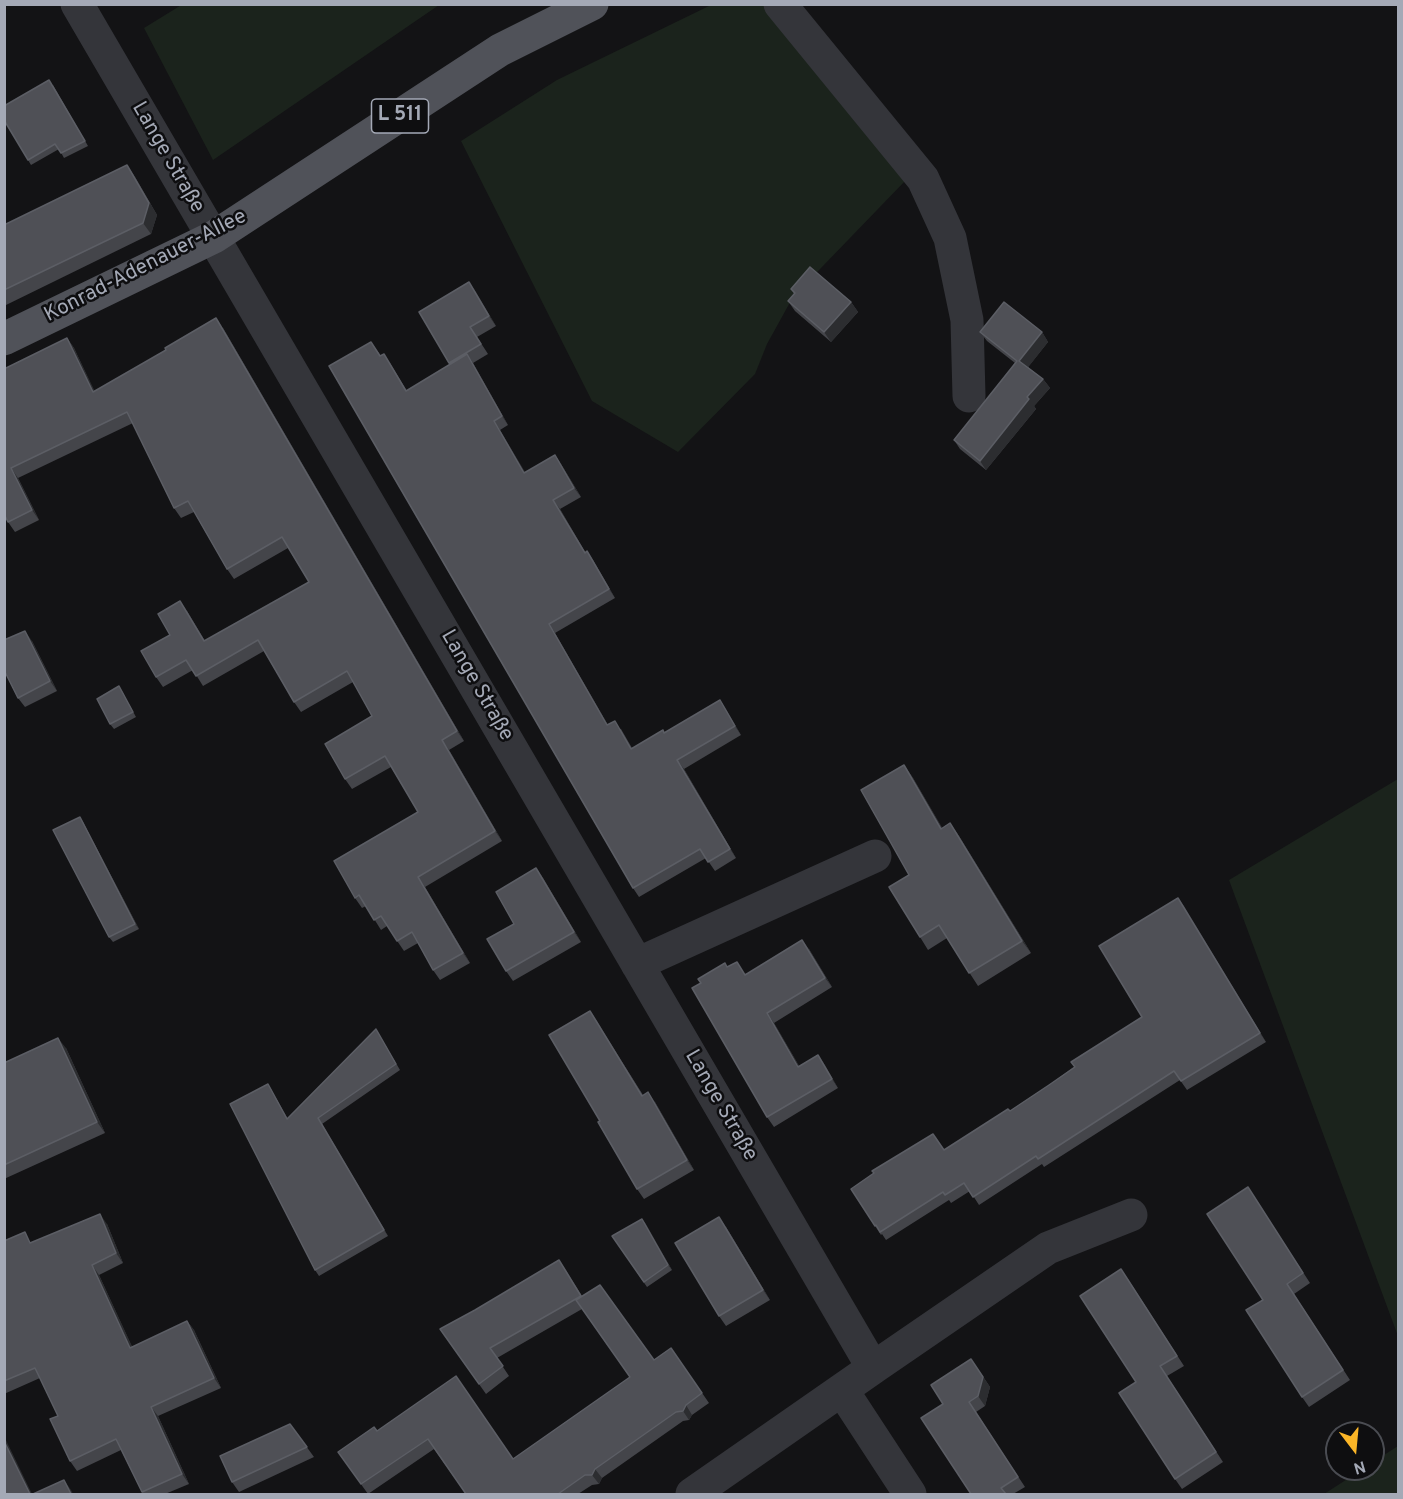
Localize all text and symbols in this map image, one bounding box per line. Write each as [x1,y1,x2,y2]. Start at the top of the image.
street label: Lange Straße [125,98,209,218]
road number: L 511 [372,99,428,133]
street label: Konrad-Adenauer-Allee [41,205,251,329]
street label: Lange Straße [434,626,518,746]
street label: Lange Straße [678,1046,762,1166]
north arrow [1325,1421,1385,1481]
text: N [1351,1455,1368,1478]

